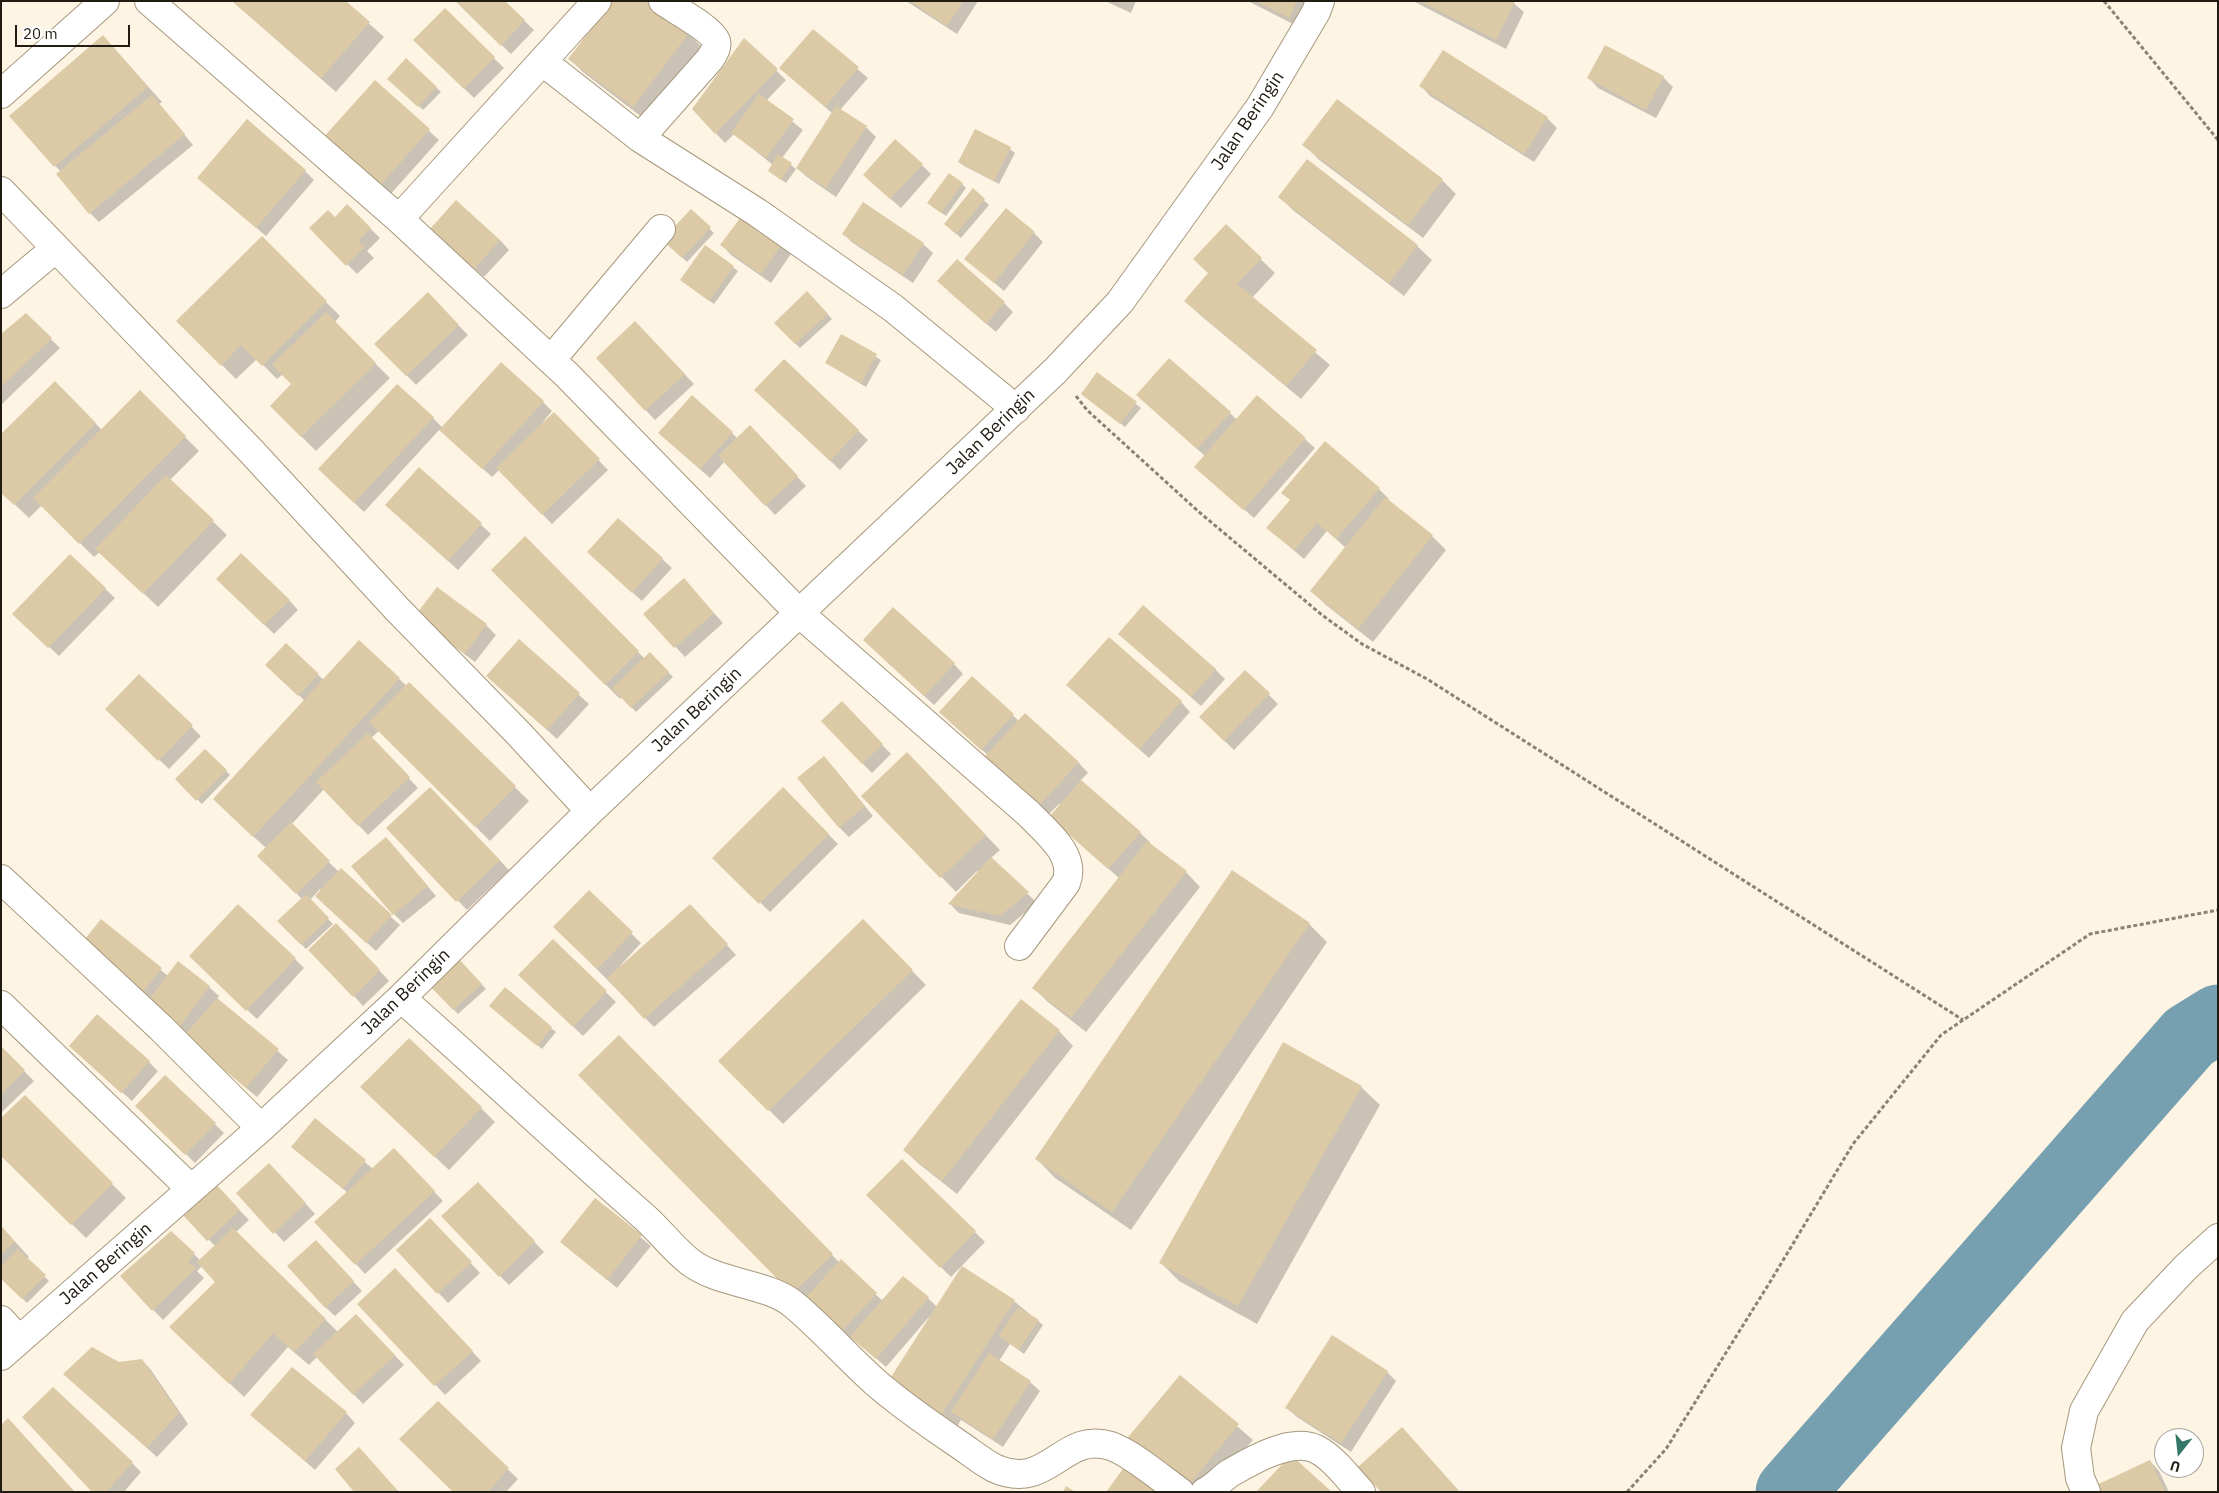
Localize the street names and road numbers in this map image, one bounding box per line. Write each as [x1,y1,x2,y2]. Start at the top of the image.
street label: Jalan Beringin [1207,67,1289,175]
street label: Jalan Beringin [942,384,1040,480]
street label: Jalan Beringin [648,663,746,757]
street label: Jalan Beringin [357,944,455,1040]
street label: Jalan Beringin [56,1218,156,1310]

